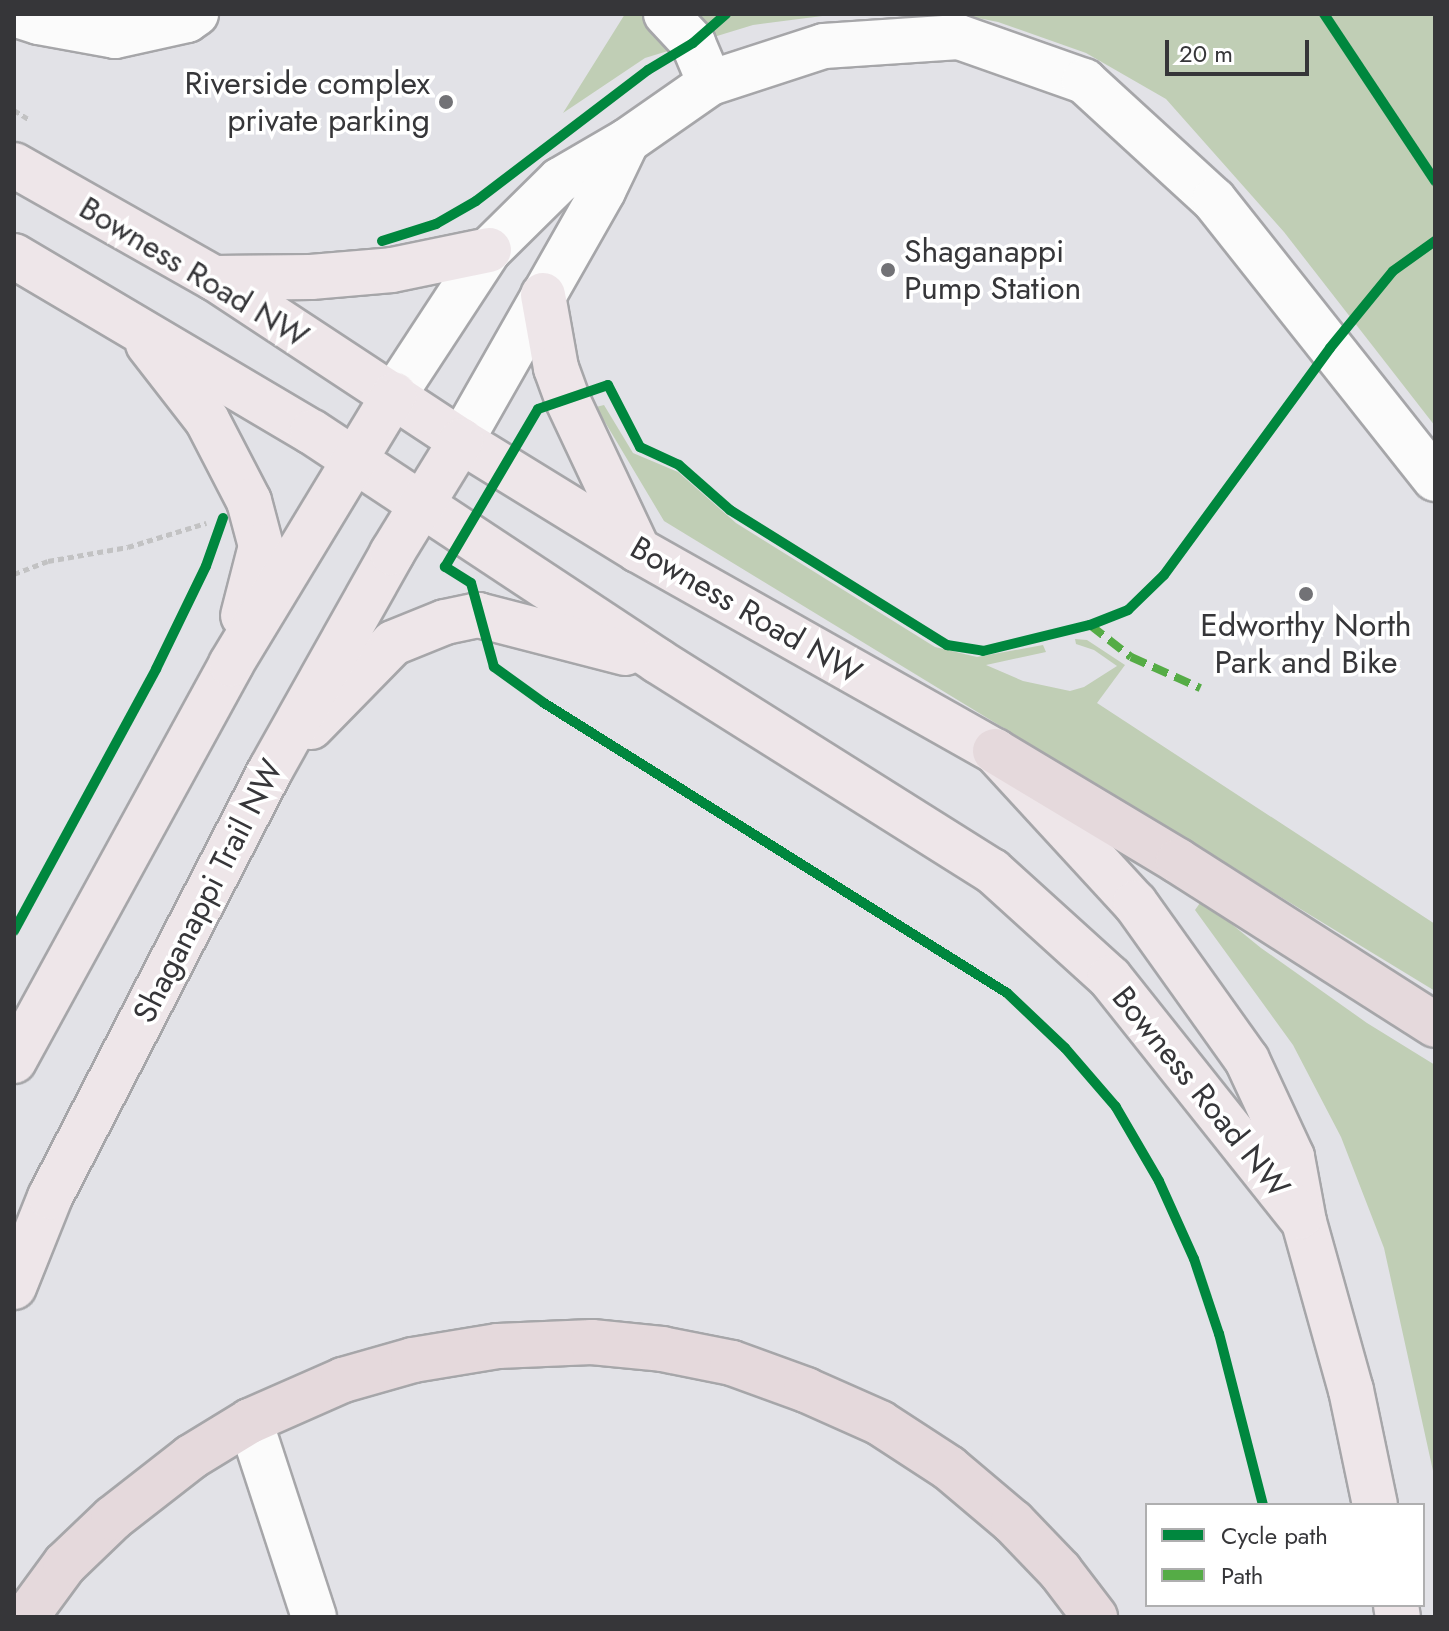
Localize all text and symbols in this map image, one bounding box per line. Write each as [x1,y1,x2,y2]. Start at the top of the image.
scale bar [1169,24,1313,74]
text: 20 m [1179,36,1233,71]
place label: Riverside complex private parking [184,65,430,140]
marker: Riverside complex private parking [437,93,455,111]
street label: Bowness Road NW [73,188,315,356]
place label: Shaganappi Pump Station [904,233,1081,308]
marker: Shaganappi Pump Station [879,261,897,279]
street label: Bowness Road NW [624,528,868,692]
marker: Edworthy North Park and Bike [1297,585,1315,603]
place label: Edworthy North Park and Bike [1200,607,1412,682]
street label: Shaganappi Trail NW [125,753,291,1029]
street label: Bowness Road NW [1104,979,1298,1205]
legend [1145,1503,1425,1607]
text: Cycle path [1221,1518,1328,1553]
text: Path [1221,1558,1263,1593]

